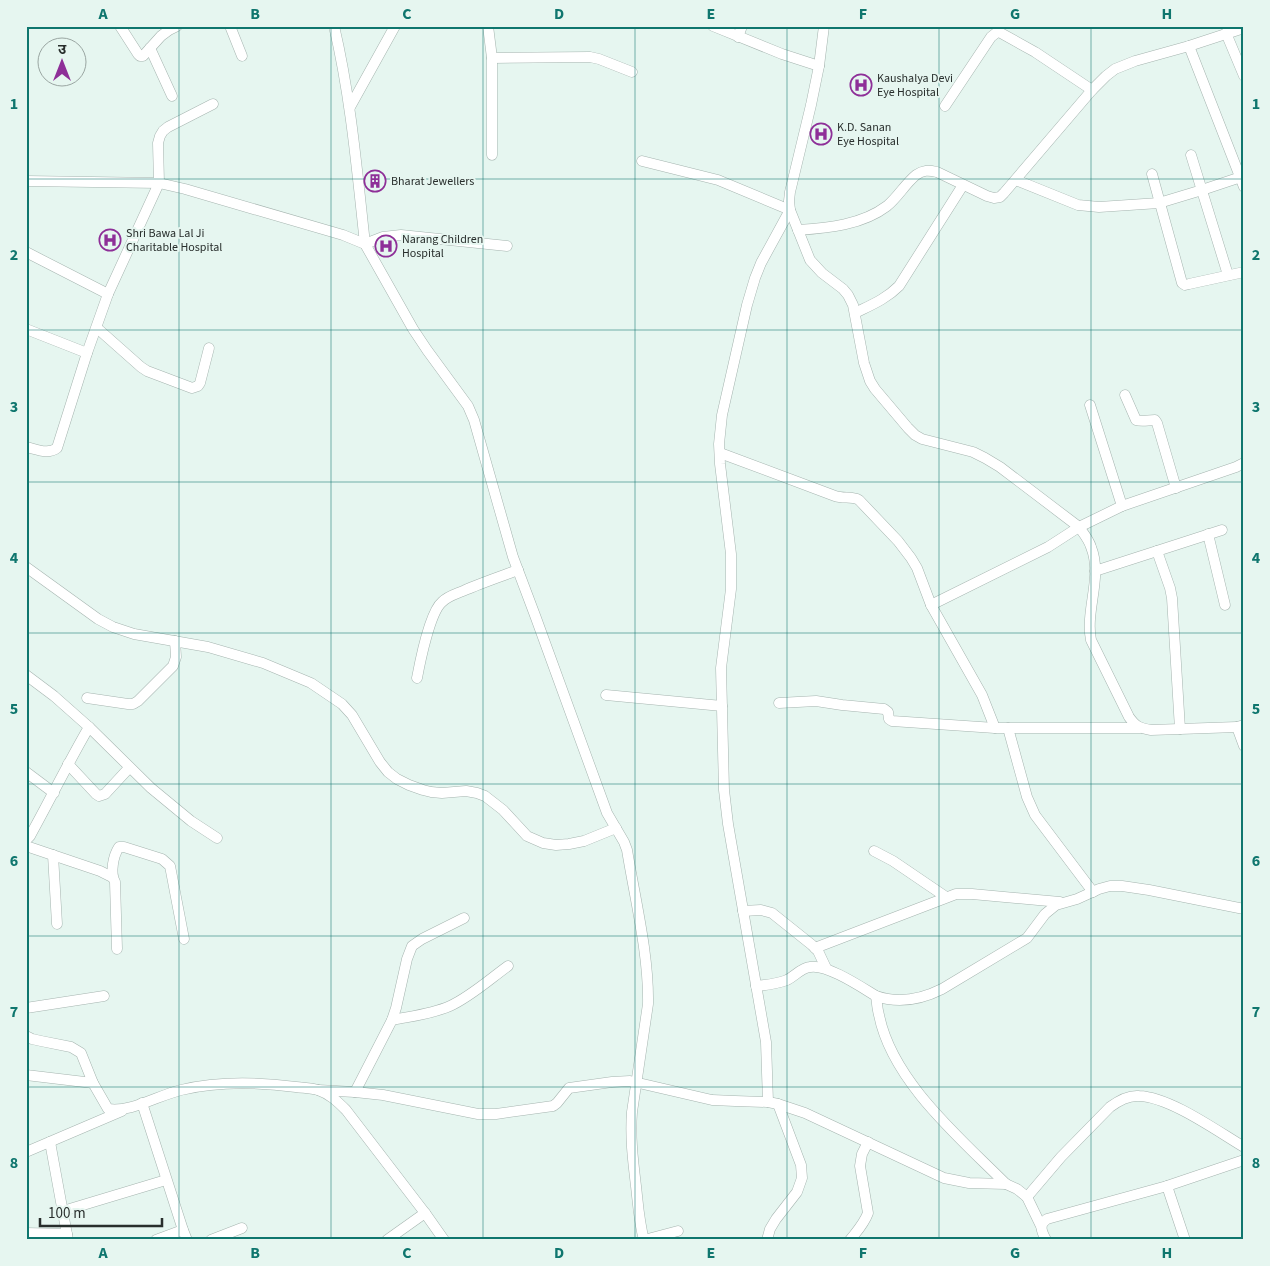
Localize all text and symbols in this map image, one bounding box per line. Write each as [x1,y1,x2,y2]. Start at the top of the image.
text: A [97,3,108,25]
text: B [250,3,260,25]
text: C [402,3,412,25]
text: D [554,3,564,25]
text: E [707,3,715,25]
text: F [859,3,867,25]
text: G [1010,3,1020,25]
text: H [1162,3,1172,25]
north arrow [38,38,88,88]
text: उ [58,40,67,60]
place label: Kaushalya Devi Eye Hospital [877,70,953,101]
hospital icon: Kaushalya Devi Eye Hospital [849,73,873,97]
text: 1 [10,93,18,115]
text: 1 [1252,93,1260,115]
place label: K.D. Sanan Eye Hospital [837,119,899,150]
hospital icon: K.D. Sanan Eye Hospital [809,122,833,146]
building icon: Bharat Jewellers [363,169,387,193]
place label: Bharat Jewellers [391,173,474,190]
place label: Shri Bawa Lal Ji Charitable Hospital [126,225,222,256]
hospital icon: Shri Bawa Lal Ji Charitable Hospital [98,228,122,252]
place label: Narang Children Hospital [402,231,483,262]
hospital icon: Narang Children Hospital [374,234,398,258]
text: 2 [10,244,18,266]
text: 2 [1252,244,1260,266]
text: 3 [10,396,18,418]
text: 3 [1252,396,1260,418]
text: 4 [10,547,19,569]
text: 4 [1252,547,1261,569]
text: 5 [10,698,18,720]
text: 5 [1252,698,1260,720]
text: 6 [10,850,18,872]
text: 6 [1252,850,1260,872]
text: 7 [10,1001,18,1023]
text: 7 [1252,1001,1260,1023]
text: 8 [10,1152,18,1174]
text: 8 [1252,1152,1260,1174]
scale bar [40,1196,162,1228]
text: 100 m [48,1203,86,1224]
text: A [97,1242,108,1264]
text: B [250,1242,260,1264]
text: C [402,1242,412,1264]
text: D [554,1242,564,1264]
text: E [707,1242,715,1264]
text: F [859,1242,867,1264]
text: G [1010,1242,1020,1264]
text: H [1162,1242,1172,1264]

